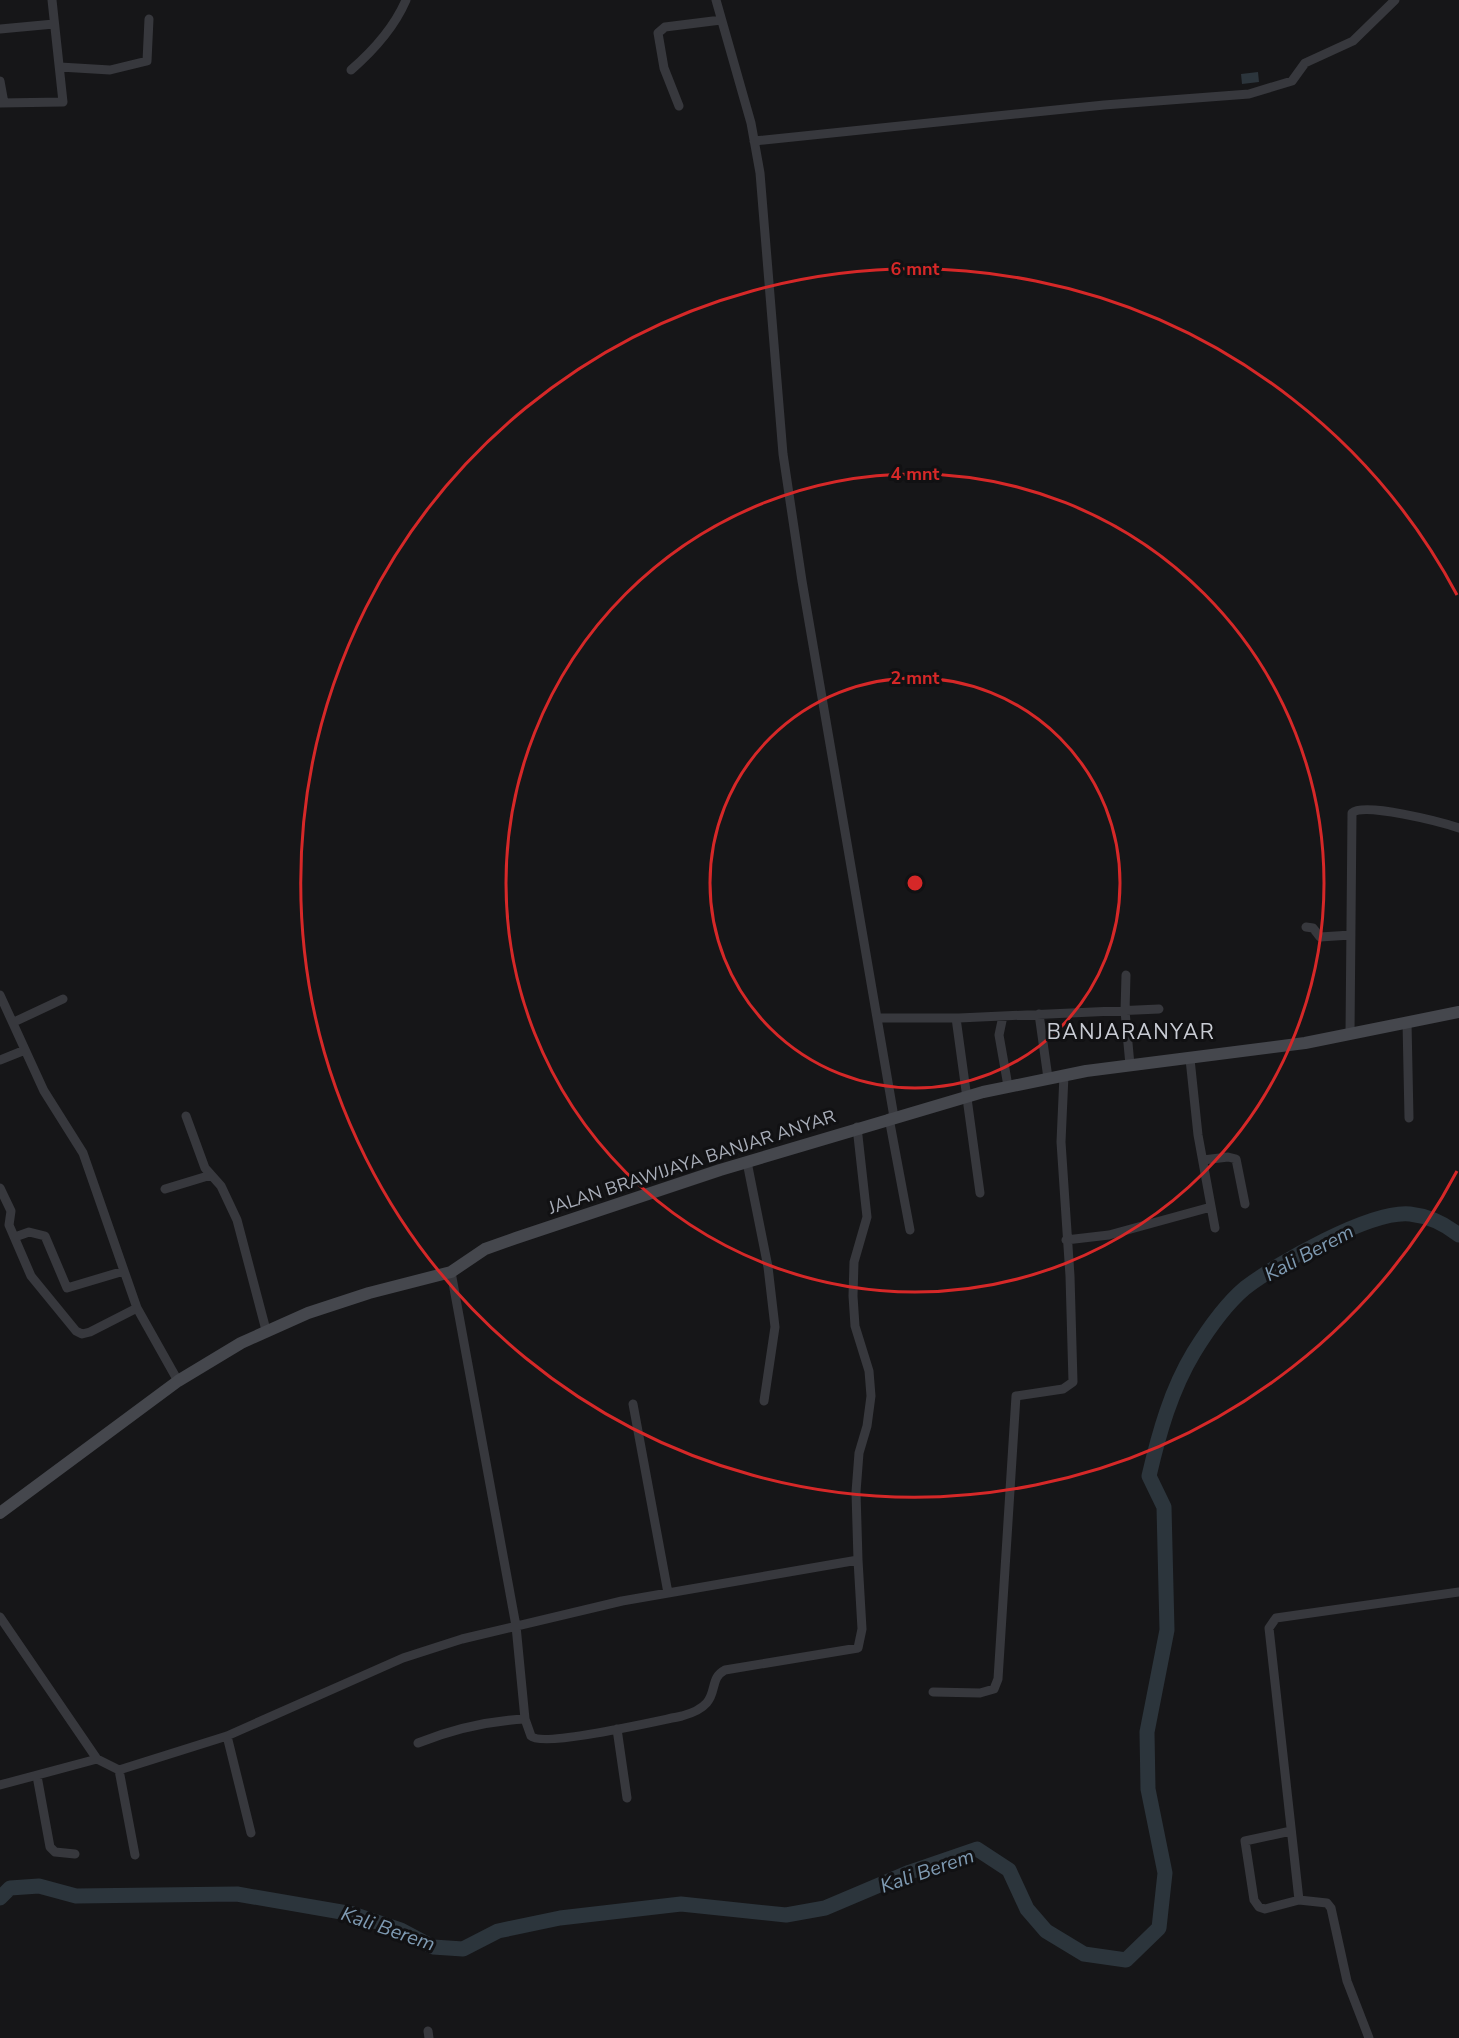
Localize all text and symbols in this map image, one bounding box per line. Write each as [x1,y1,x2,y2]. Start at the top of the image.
text: 6 mnt [891,257,940,281]
text: 4 mnt [891,462,940,486]
text: 2 mnt [891,666,940,690]
centre of rings [905,873,925,893]
district label: BANJARANYAR [1047,1018,1215,1046]
street label: JALAN BRAWIJAYA BANJAR ANYAR [545,1104,839,1220]
water label: Kali Berem [1260,1218,1358,1288]
water label: Kali Berem [876,1842,978,1900]
water label: Kali Berem [337,1900,439,1958]

